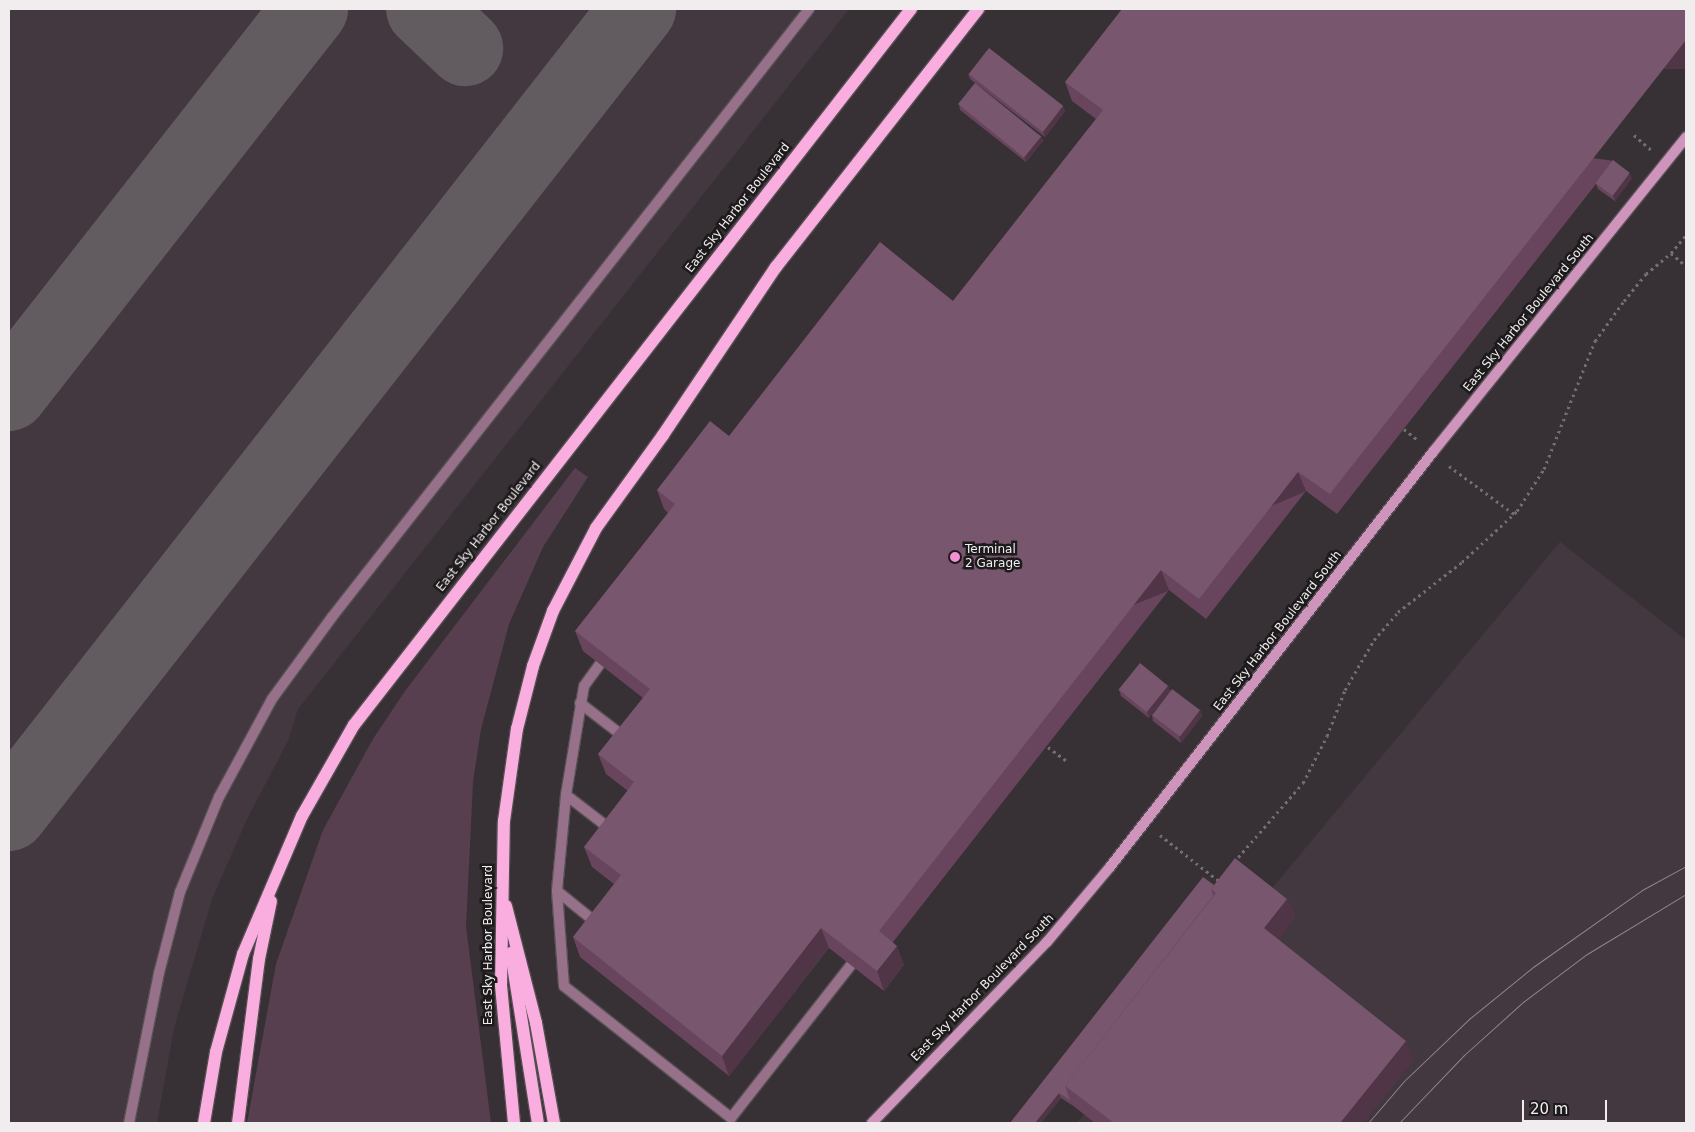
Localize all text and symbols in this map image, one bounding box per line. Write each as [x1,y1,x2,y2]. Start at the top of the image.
street label: East Sky Harbor Boulevard [683,140,793,276]
street label: East Sky Harbor Boulevard South [1461,231,1597,395]
street label: East Sky Harbor Boulevard [434,459,544,595]
place label: Terminal 2 Garage [965,543,1020,571]
street label: East Sky Harbor Boulevard South [1211,548,1345,714]
marker: Terminal 2 Garage [949,551,961,563]
street label: East Sky Harbor Boulevard [482,865,496,1025]
street label: East Sky Harbor Boulevard South [909,911,1057,1065]
scale bar [1525,1090,1610,1122]
text: 20 m [1530,1100,1568,1118]

